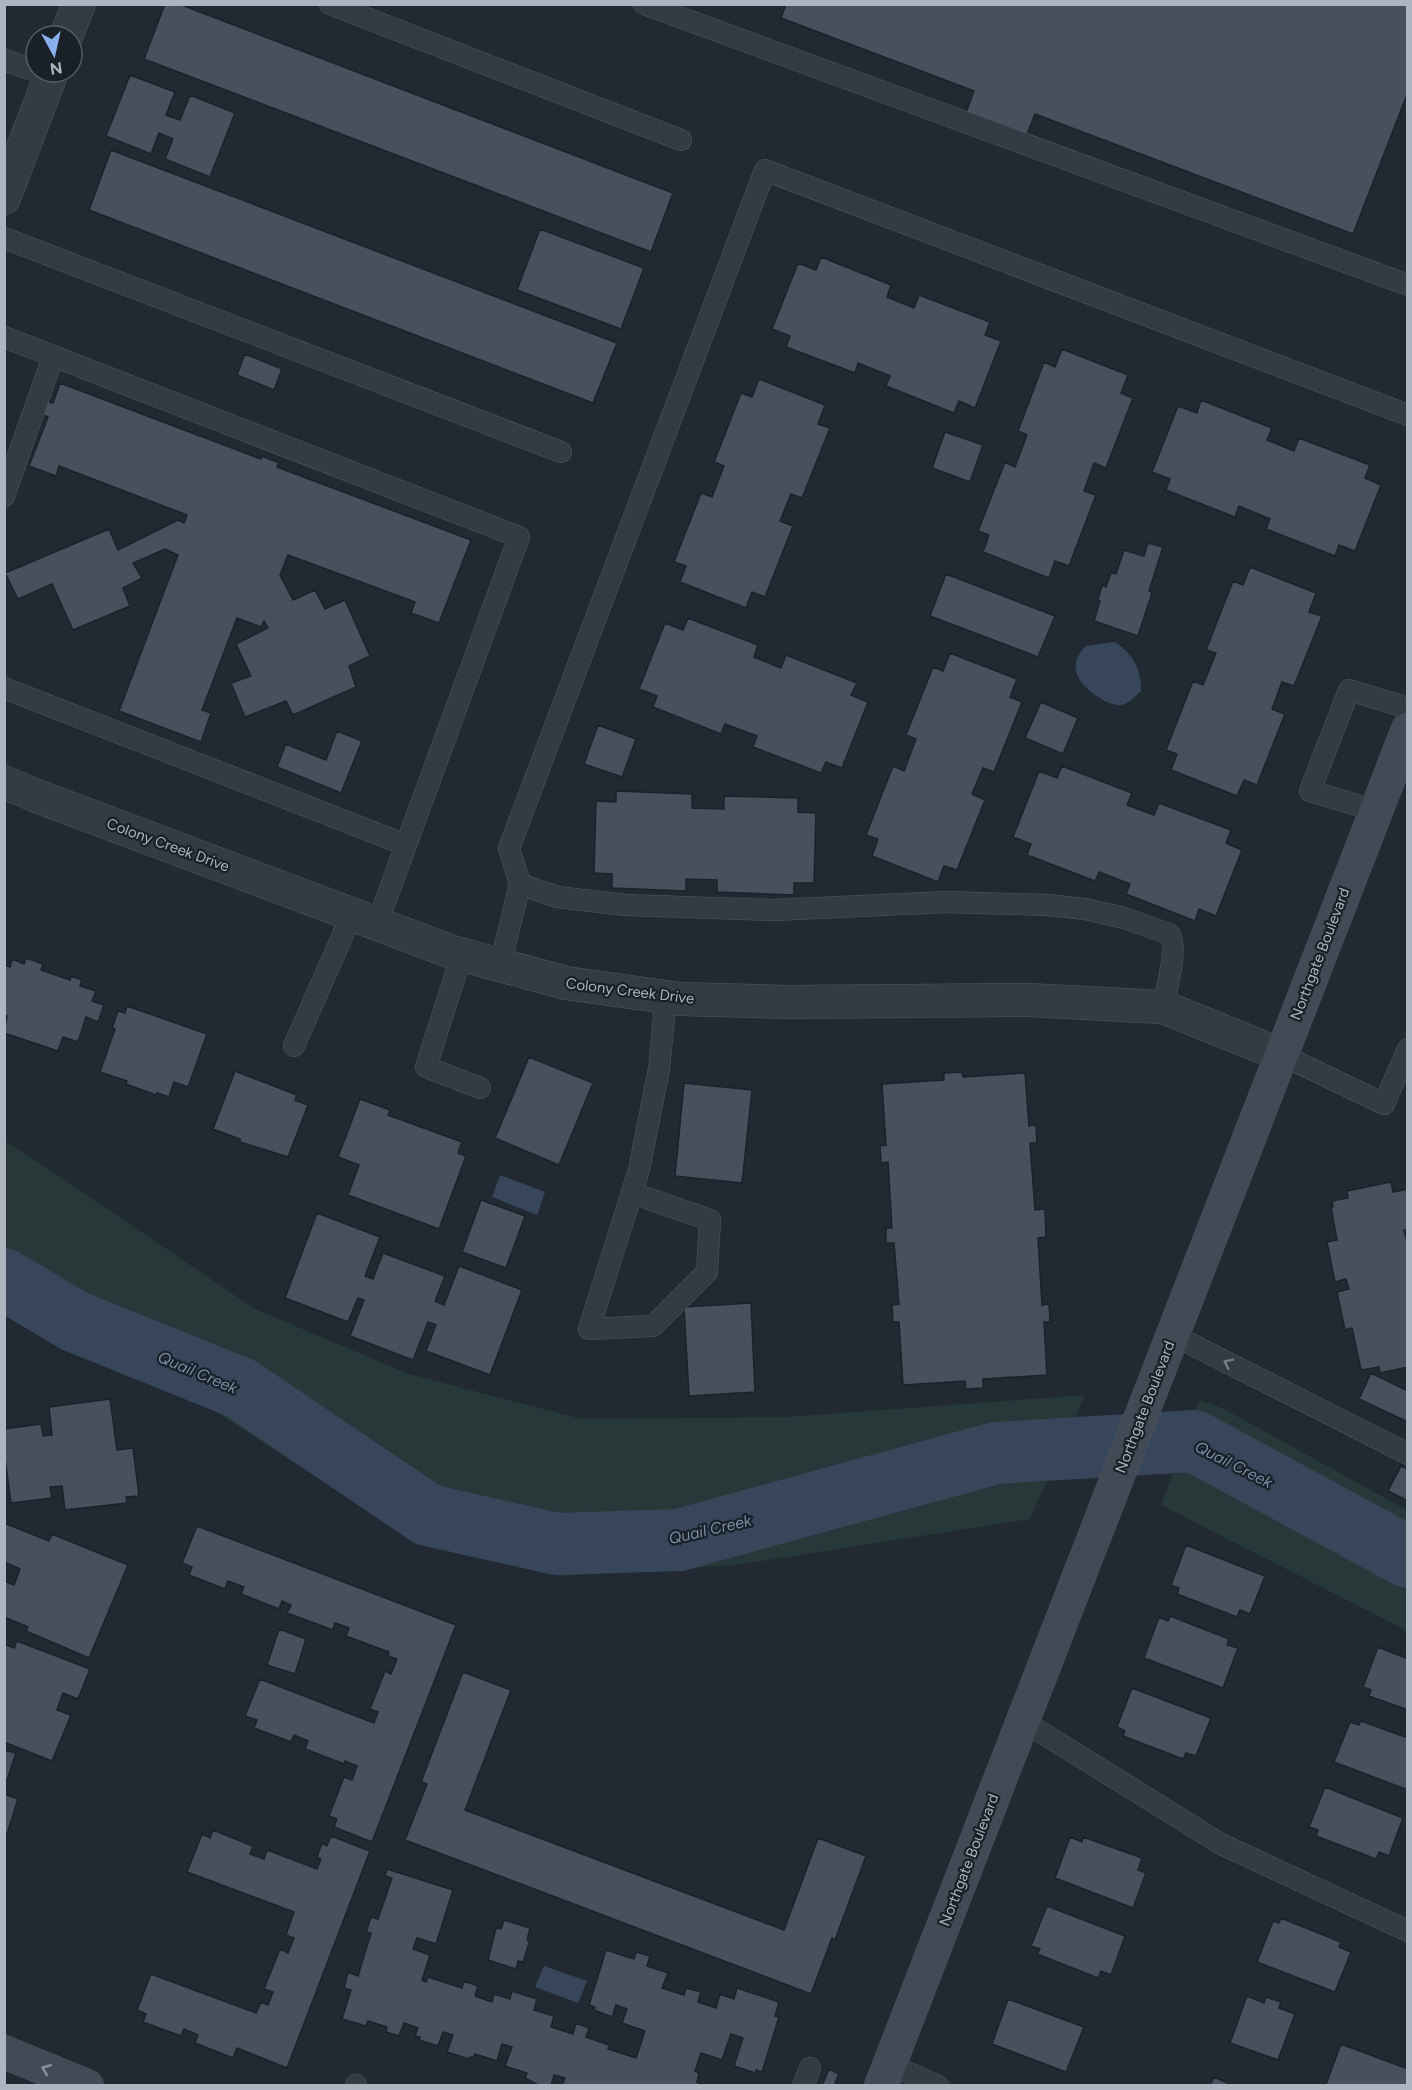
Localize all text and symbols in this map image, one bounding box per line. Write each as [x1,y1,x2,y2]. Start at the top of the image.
north arrow [24,24,84,84]
text: N [49,58,63,79]
street label: Colony Creek Drive [104,814,232,876]
street label: Northgate Boulevard [1286,885,1354,1023]
street label: Colony Creek Drive [565,974,695,1008]
street label: Northgate Boulevard [1111,1338,1179,1476]
water label: Quail Creek [155,1347,241,1398]
one-way arrow [1223,1358,1234,1370]
water label: Quail Creek [1192,1437,1277,1493]
water label: Quail Creek [667,1510,755,1548]
street label: Northgate Boulevard [935,1791,1003,1929]
one-way arrow [42,2064,53,2076]

